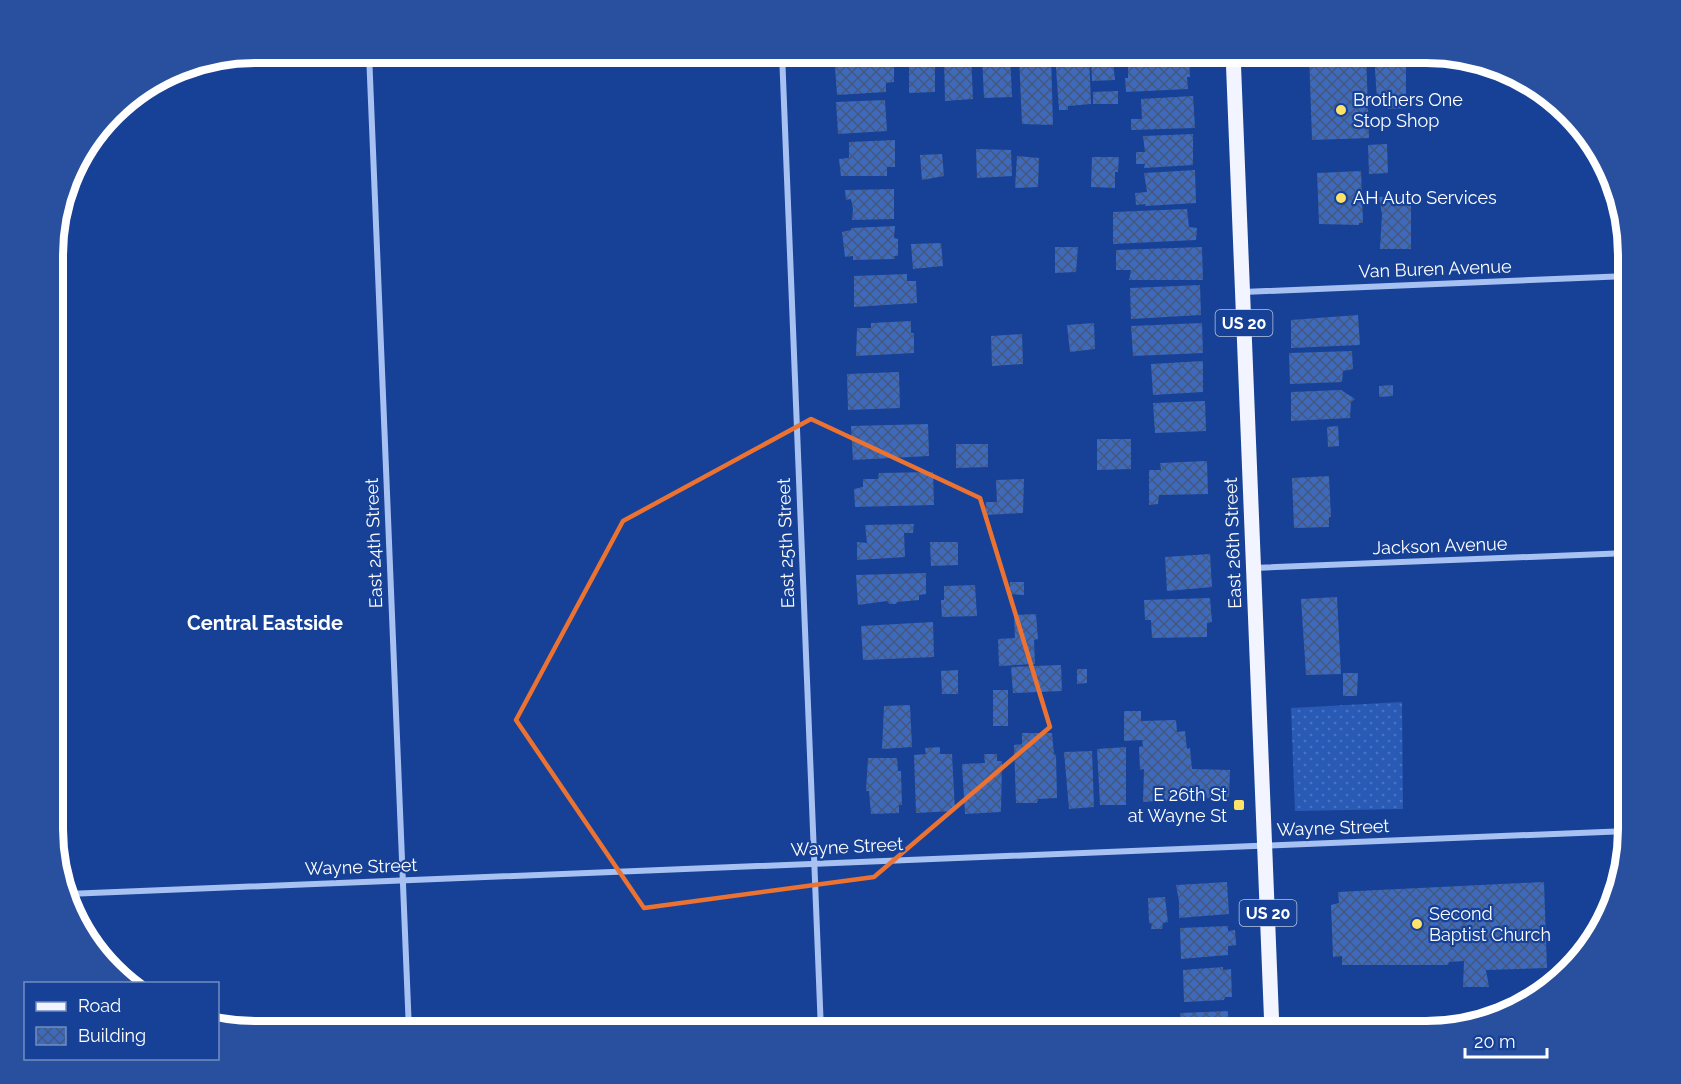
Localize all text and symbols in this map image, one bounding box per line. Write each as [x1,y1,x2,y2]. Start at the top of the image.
place label: Brothers One Stop Shop [1353,89,1463,131]
marker: Brothers One Stop Shop [1334,103,1348,117]
place label: AH Auto Services [1353,187,1497,208]
marker: AH Auto Services [1334,191,1348,205]
street label: Van Buren Avenue [1358,255,1512,282]
road number: US 20 [1216,310,1272,336]
street label: East 26th Street [1220,477,1245,609]
street label: East 24th Street [361,478,386,608]
street label: East 25th Street [773,478,798,608]
street label: Jackson Avenue [1372,533,1508,558]
district label: Central Eastside [187,611,343,635]
place label: E 26th St at Wayne St [1128,784,1227,826]
marker: E 26th St at Wayne St [1232,798,1246,812]
street label: Wayne Street [1276,815,1390,840]
street label: Wayne Street [790,833,904,860]
street label: Wayne Street [304,854,418,879]
road number: US 20 [1240,900,1296,926]
place label: Second Baptist Church [1429,903,1551,945]
marker: Second Baptist Church [1410,917,1424,931]
legend [24,982,219,1060]
text: Road [78,995,121,1016]
scale bar [1465,1021,1548,1059]
text: Building [78,1025,146,1046]
text: 20 m [1474,1031,1516,1052]

